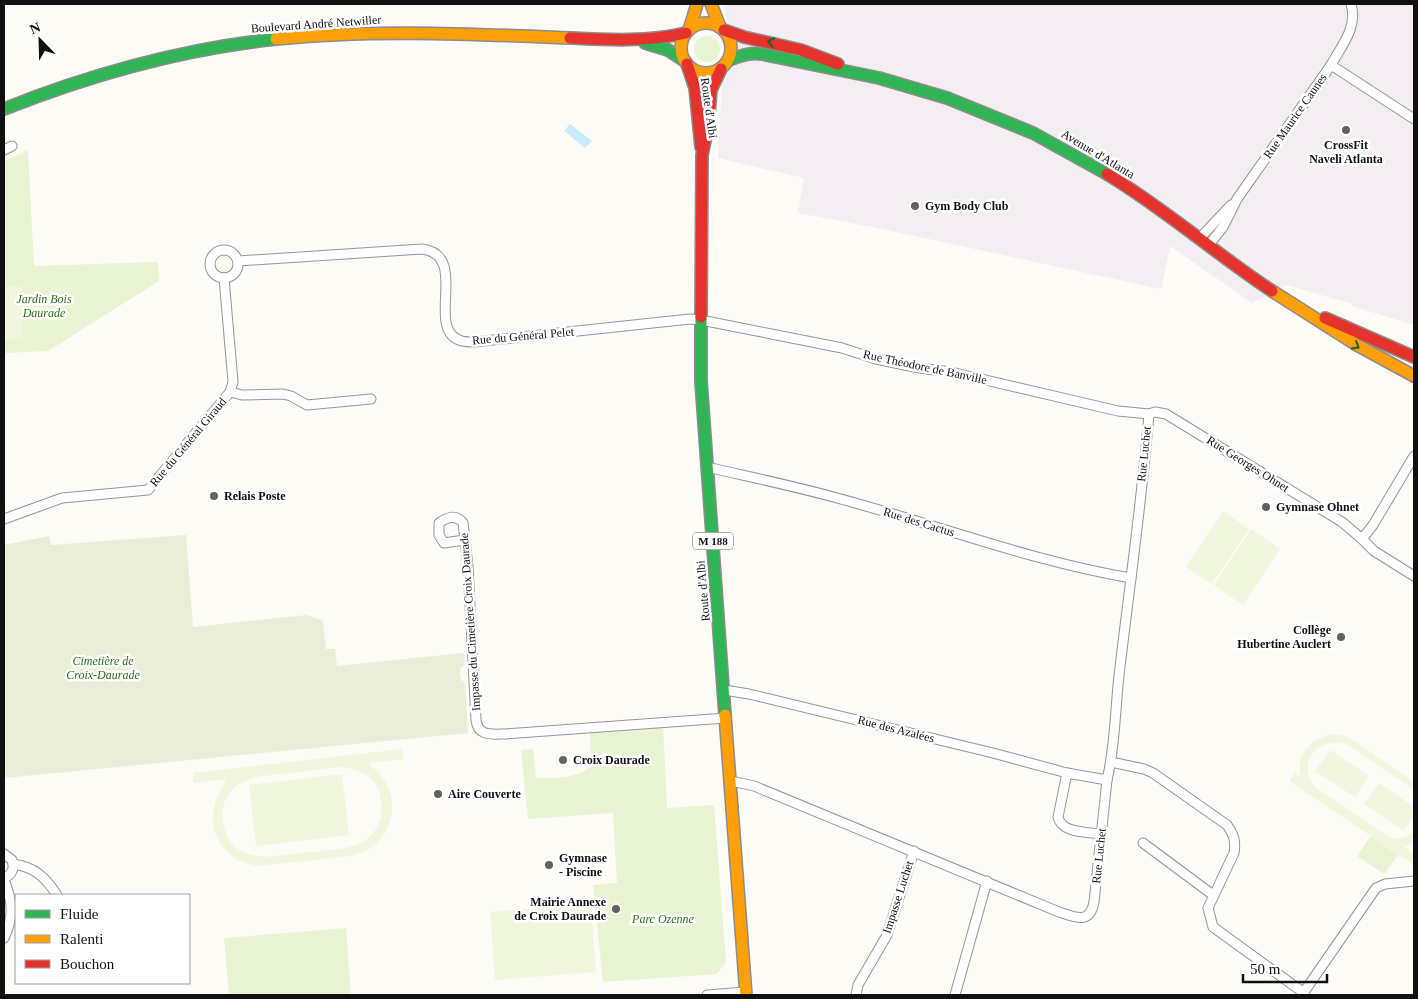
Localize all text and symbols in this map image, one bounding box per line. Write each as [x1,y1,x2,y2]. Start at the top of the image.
street label: Boulevard André Netwiller [250,12,382,36]
north arrow [15,15,65,65]
text: N [28,20,43,37]
one-way arrow [766,38,775,48]
street label: Rue Maurice Caunes [1260,70,1330,161]
street label: Route d'Albi [698,77,720,140]
marker: CrossFit Naveli Atlanta [1340,124,1352,136]
street label: Avenue d'Atlanta [1059,127,1138,182]
place label: CrossFit Naveli Atlanta [1309,138,1383,166]
place label: Gym Body Club [925,199,1009,213]
marker: Gym Body Club [909,200,921,212]
park label: Jardin Bois Daurade [16,292,72,320]
street label: Rue du Général Pelet [471,325,575,347]
one-way arrow [1351,340,1360,350]
street label: Rue Théodore de Banville [862,347,988,387]
street label: Rue du Général Giraud [147,395,229,489]
street label: Rue Luchet [1134,425,1154,482]
street label: Rue Georges Ohnet [1204,433,1292,495]
place label: Relais Poste [224,489,286,503]
marker: Relais Poste [208,490,220,502]
place label: Gymnase Ohnet [1276,500,1359,514]
marker: Gymnase Ohnet [1260,501,1272,513]
street label: Rue des Cactus [882,504,957,540]
street label: Impasse du Cimetière Croix Daurade [457,532,483,712]
road number: M 188 [693,532,733,550]
street label: Route d'Albi [693,559,713,622]
place label: Collège Hubertine Auclert [1237,623,1332,651]
marker: Collège Hubertine Auclert [1335,631,1347,643]
park label: Cimetière de Croix-Daurade [66,654,140,682]
street label: Rue des Azalées [856,713,936,745]
place label: Croix Daurade [573,753,650,767]
marker: Croix Daurade [557,754,569,766]
place label: Aire Couverte [448,787,521,801]
marker: Aire Couverte [432,788,444,800]
street label: Rue Luchet [1089,827,1109,884]
place label: Gymnase - Piscine [559,851,608,879]
street label: Impasse Luchet [880,858,917,935]
marker: Gymnase - Piscine [543,859,555,871]
legend [15,894,190,984]
place label: Mairie Annexe de Croix Daurade [514,895,607,923]
marker: Mairie Annexe de Croix Daurade [610,903,622,915]
text: Fluide [60,906,99,922]
park label: Parc Ozenne [631,912,695,926]
text: Ralenti [60,931,103,947]
scale bar [1243,952,1327,984]
text: Bouchon [60,956,115,972]
text: 50 m [1250,961,1281,977]

